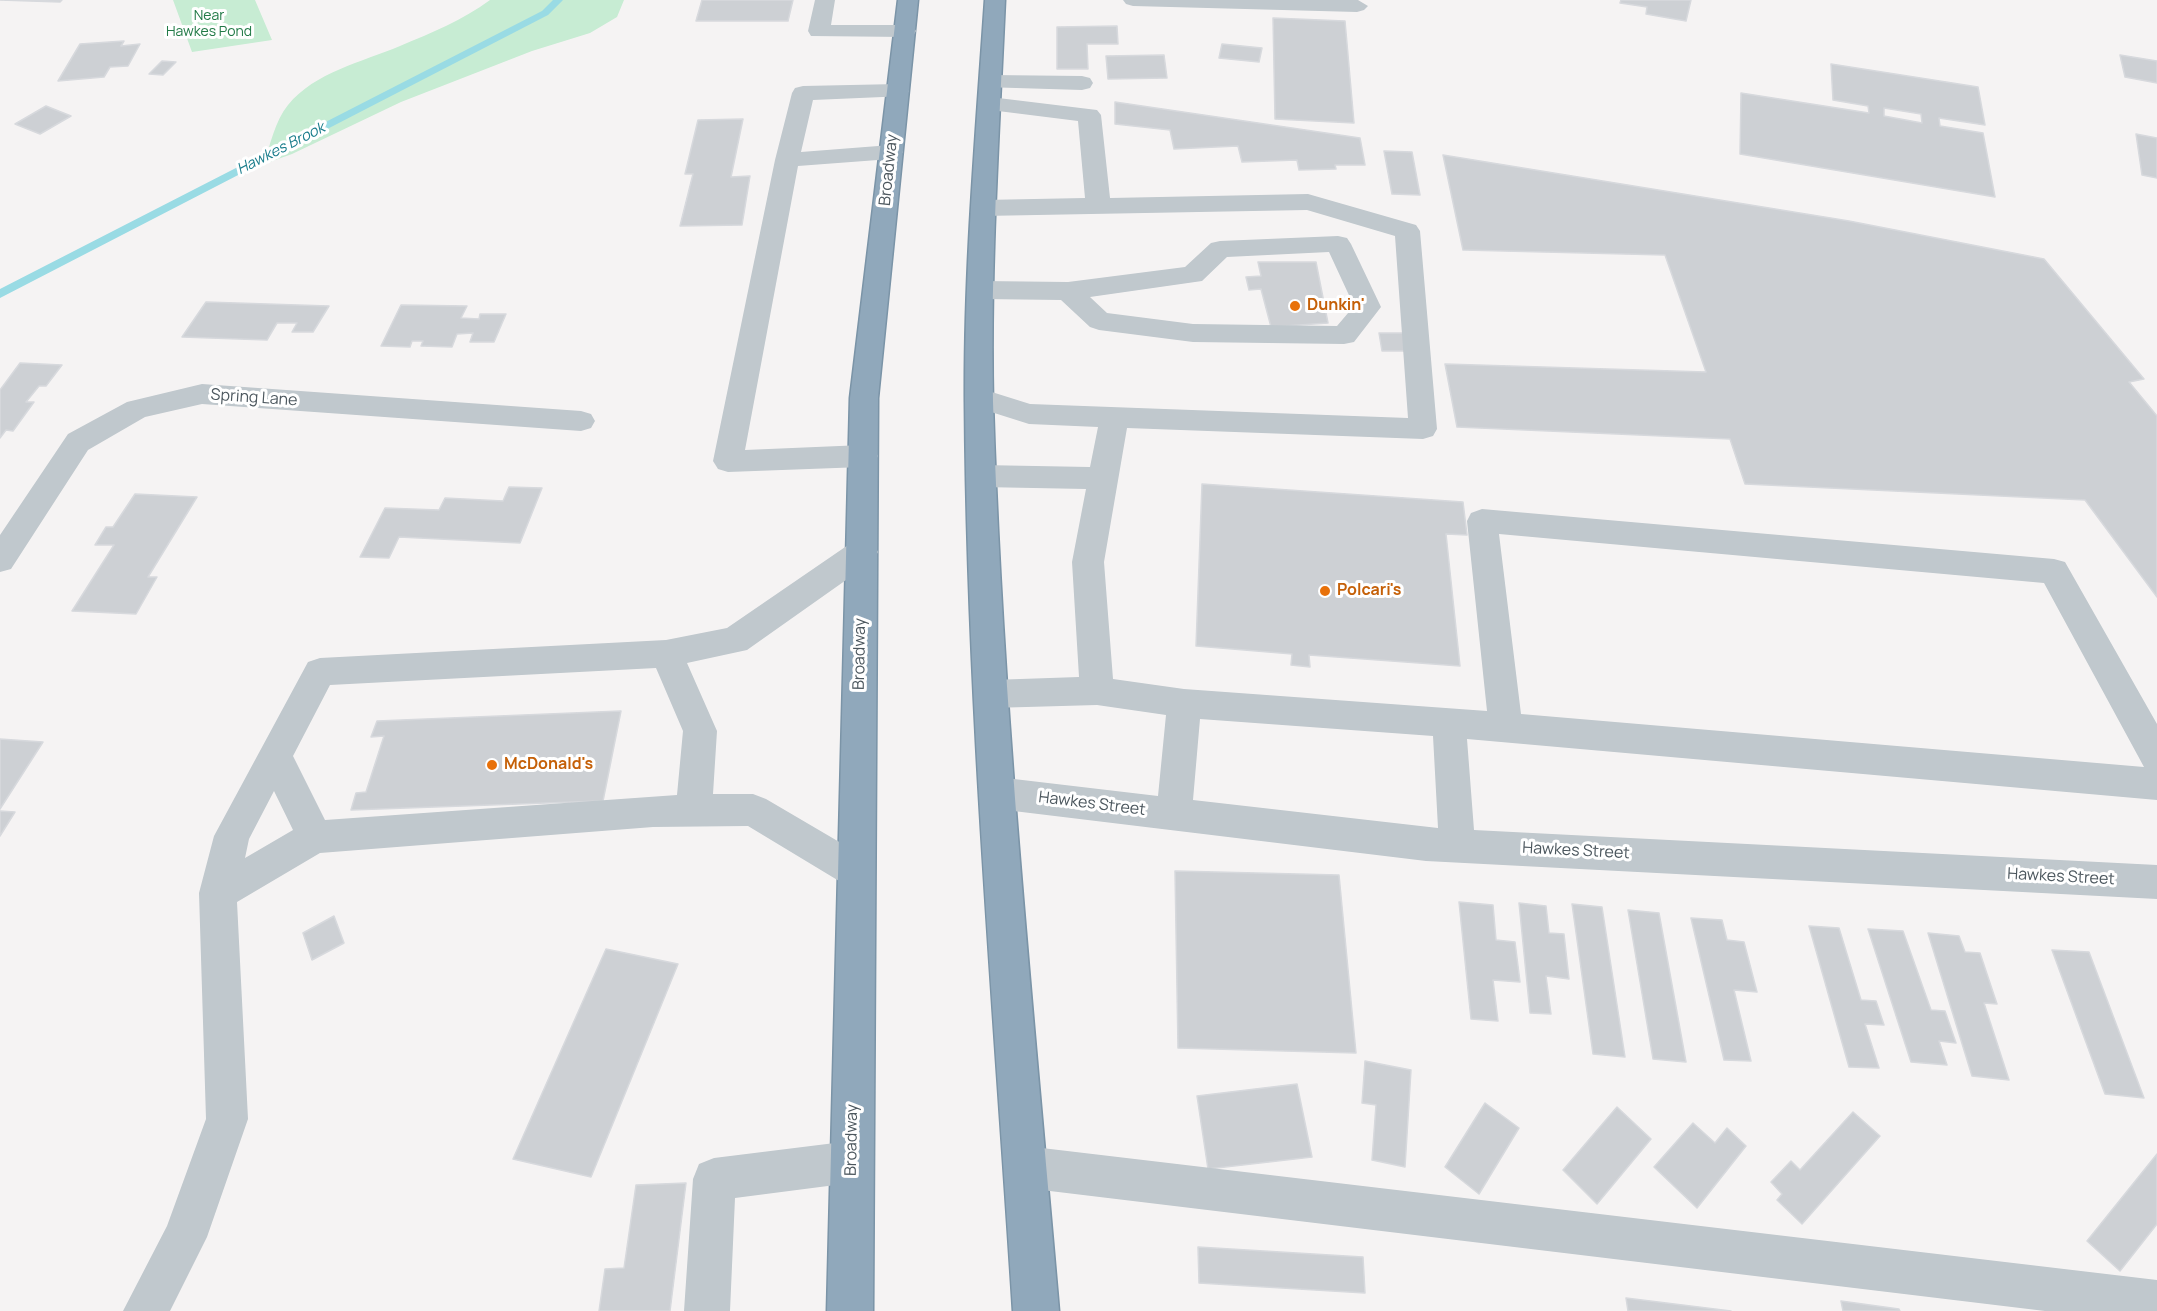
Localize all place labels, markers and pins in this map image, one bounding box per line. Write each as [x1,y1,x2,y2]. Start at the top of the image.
place label: Dunkin' [1307,296,1365,316]
marker: Dunkin' [1288,299,1302,313]
place label: Polcari's [1337,581,1401,601]
marker: Polcari's [1318,584,1332,598]
place label: McDonald's [504,755,593,775]
marker: McDonald's [485,758,499,772]

